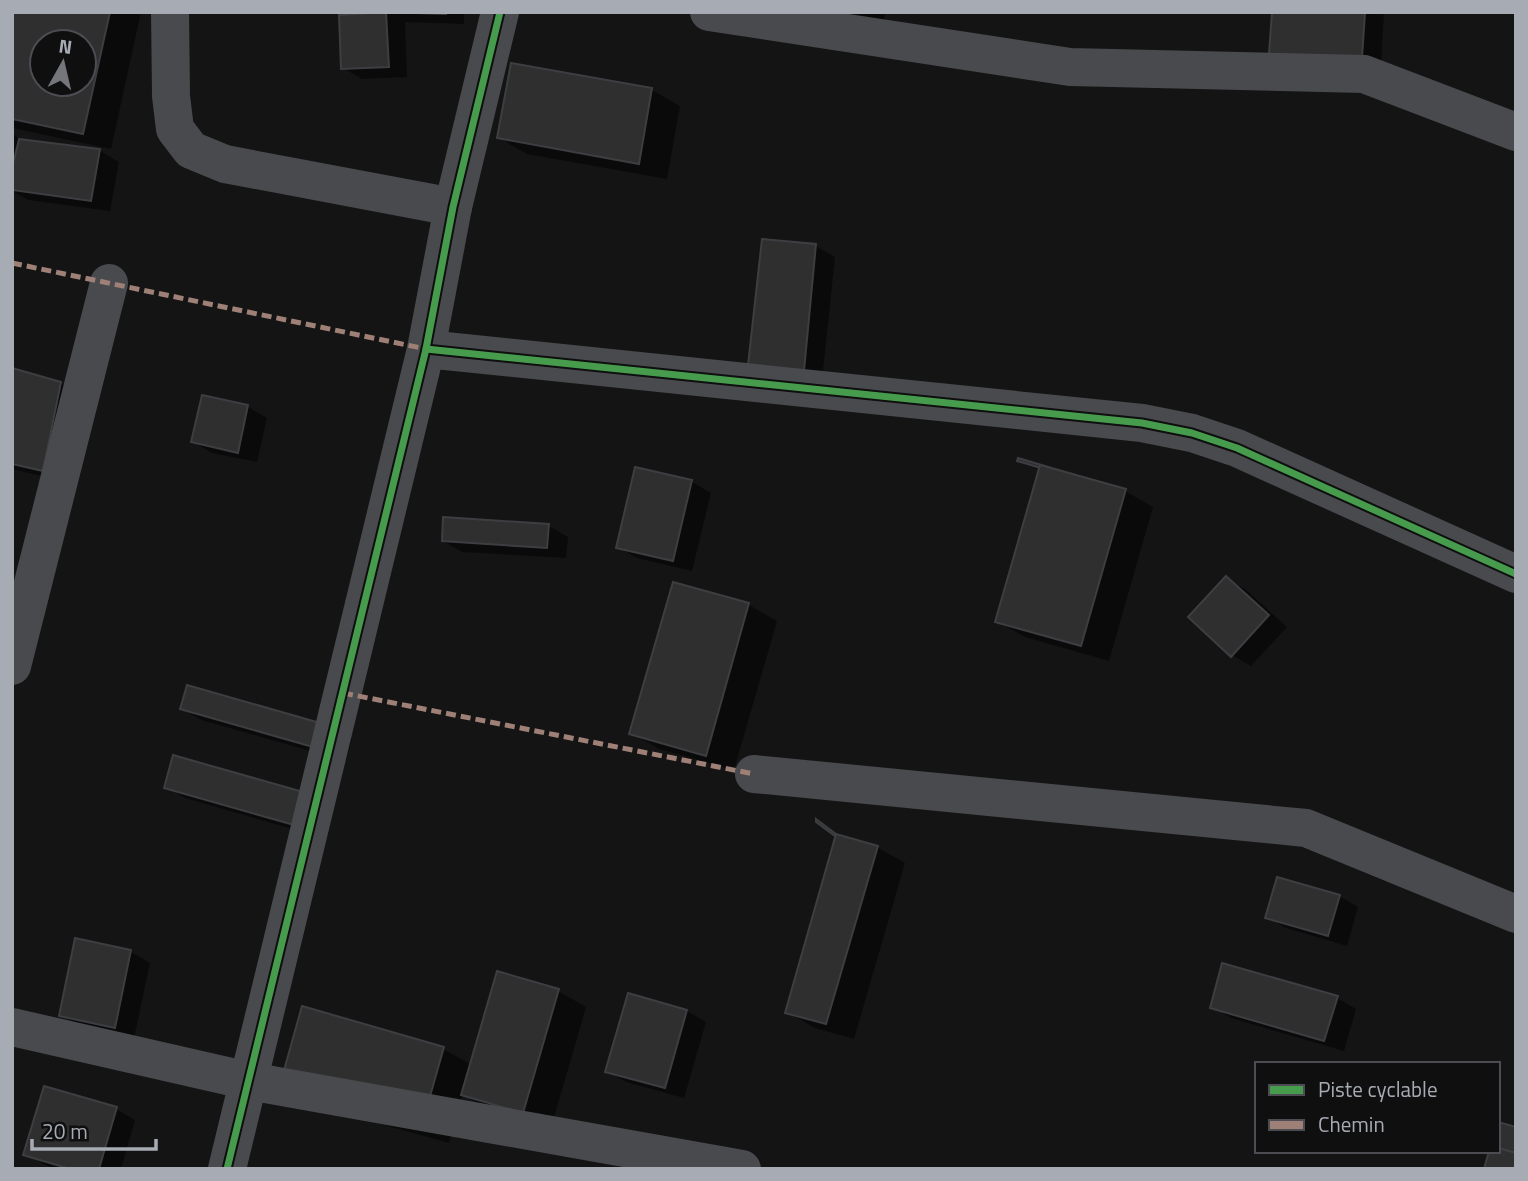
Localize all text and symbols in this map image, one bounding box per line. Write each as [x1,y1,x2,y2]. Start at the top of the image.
north arrow [28,28,98,98]
text: N [57,30,74,61]
legend [1255,1062,1500,1153]
text: Piste cyclable [1318,1073,1438,1105]
scale bar [32,1108,156,1152]
text: Chemin [1318,1108,1385,1140]
text: 20 m [42,1115,88,1147]

